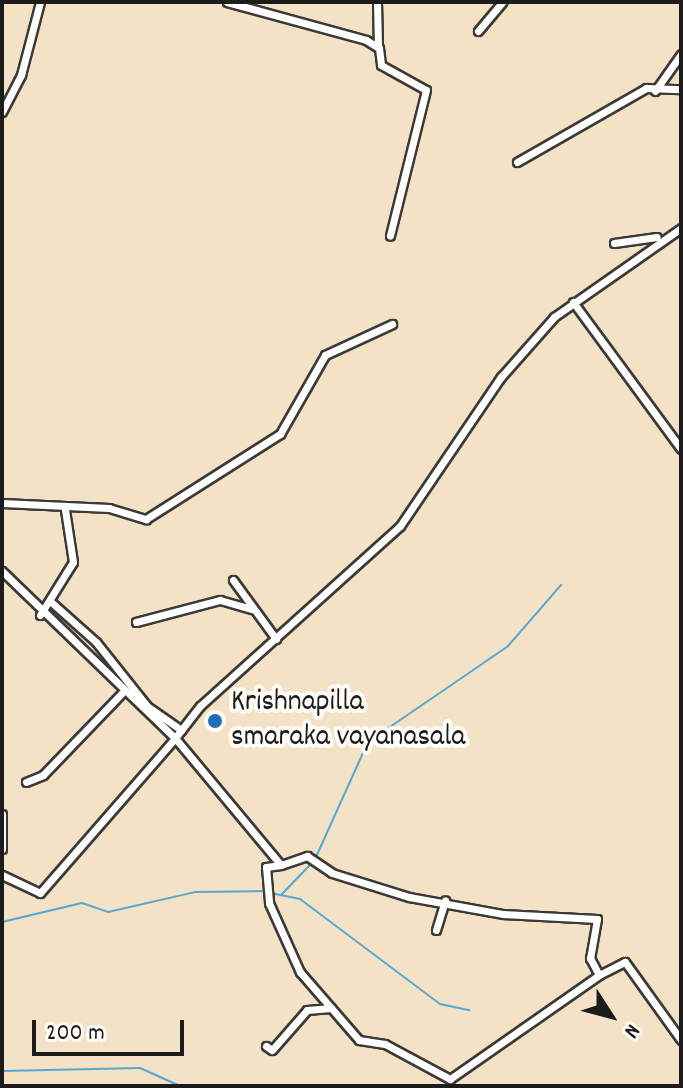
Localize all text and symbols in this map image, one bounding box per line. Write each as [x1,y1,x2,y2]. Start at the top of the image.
place label: Krishnapilla smaraka vayanasala [231,686,465,756]
marker: Krishnapilla smaraka vayanasala [206,712,224,730]
north arrow [571,976,651,1056]
scale bar [36,1004,188,1054]
text: 200 m [46,1017,105,1051]
text: N [615,1017,647,1044]

